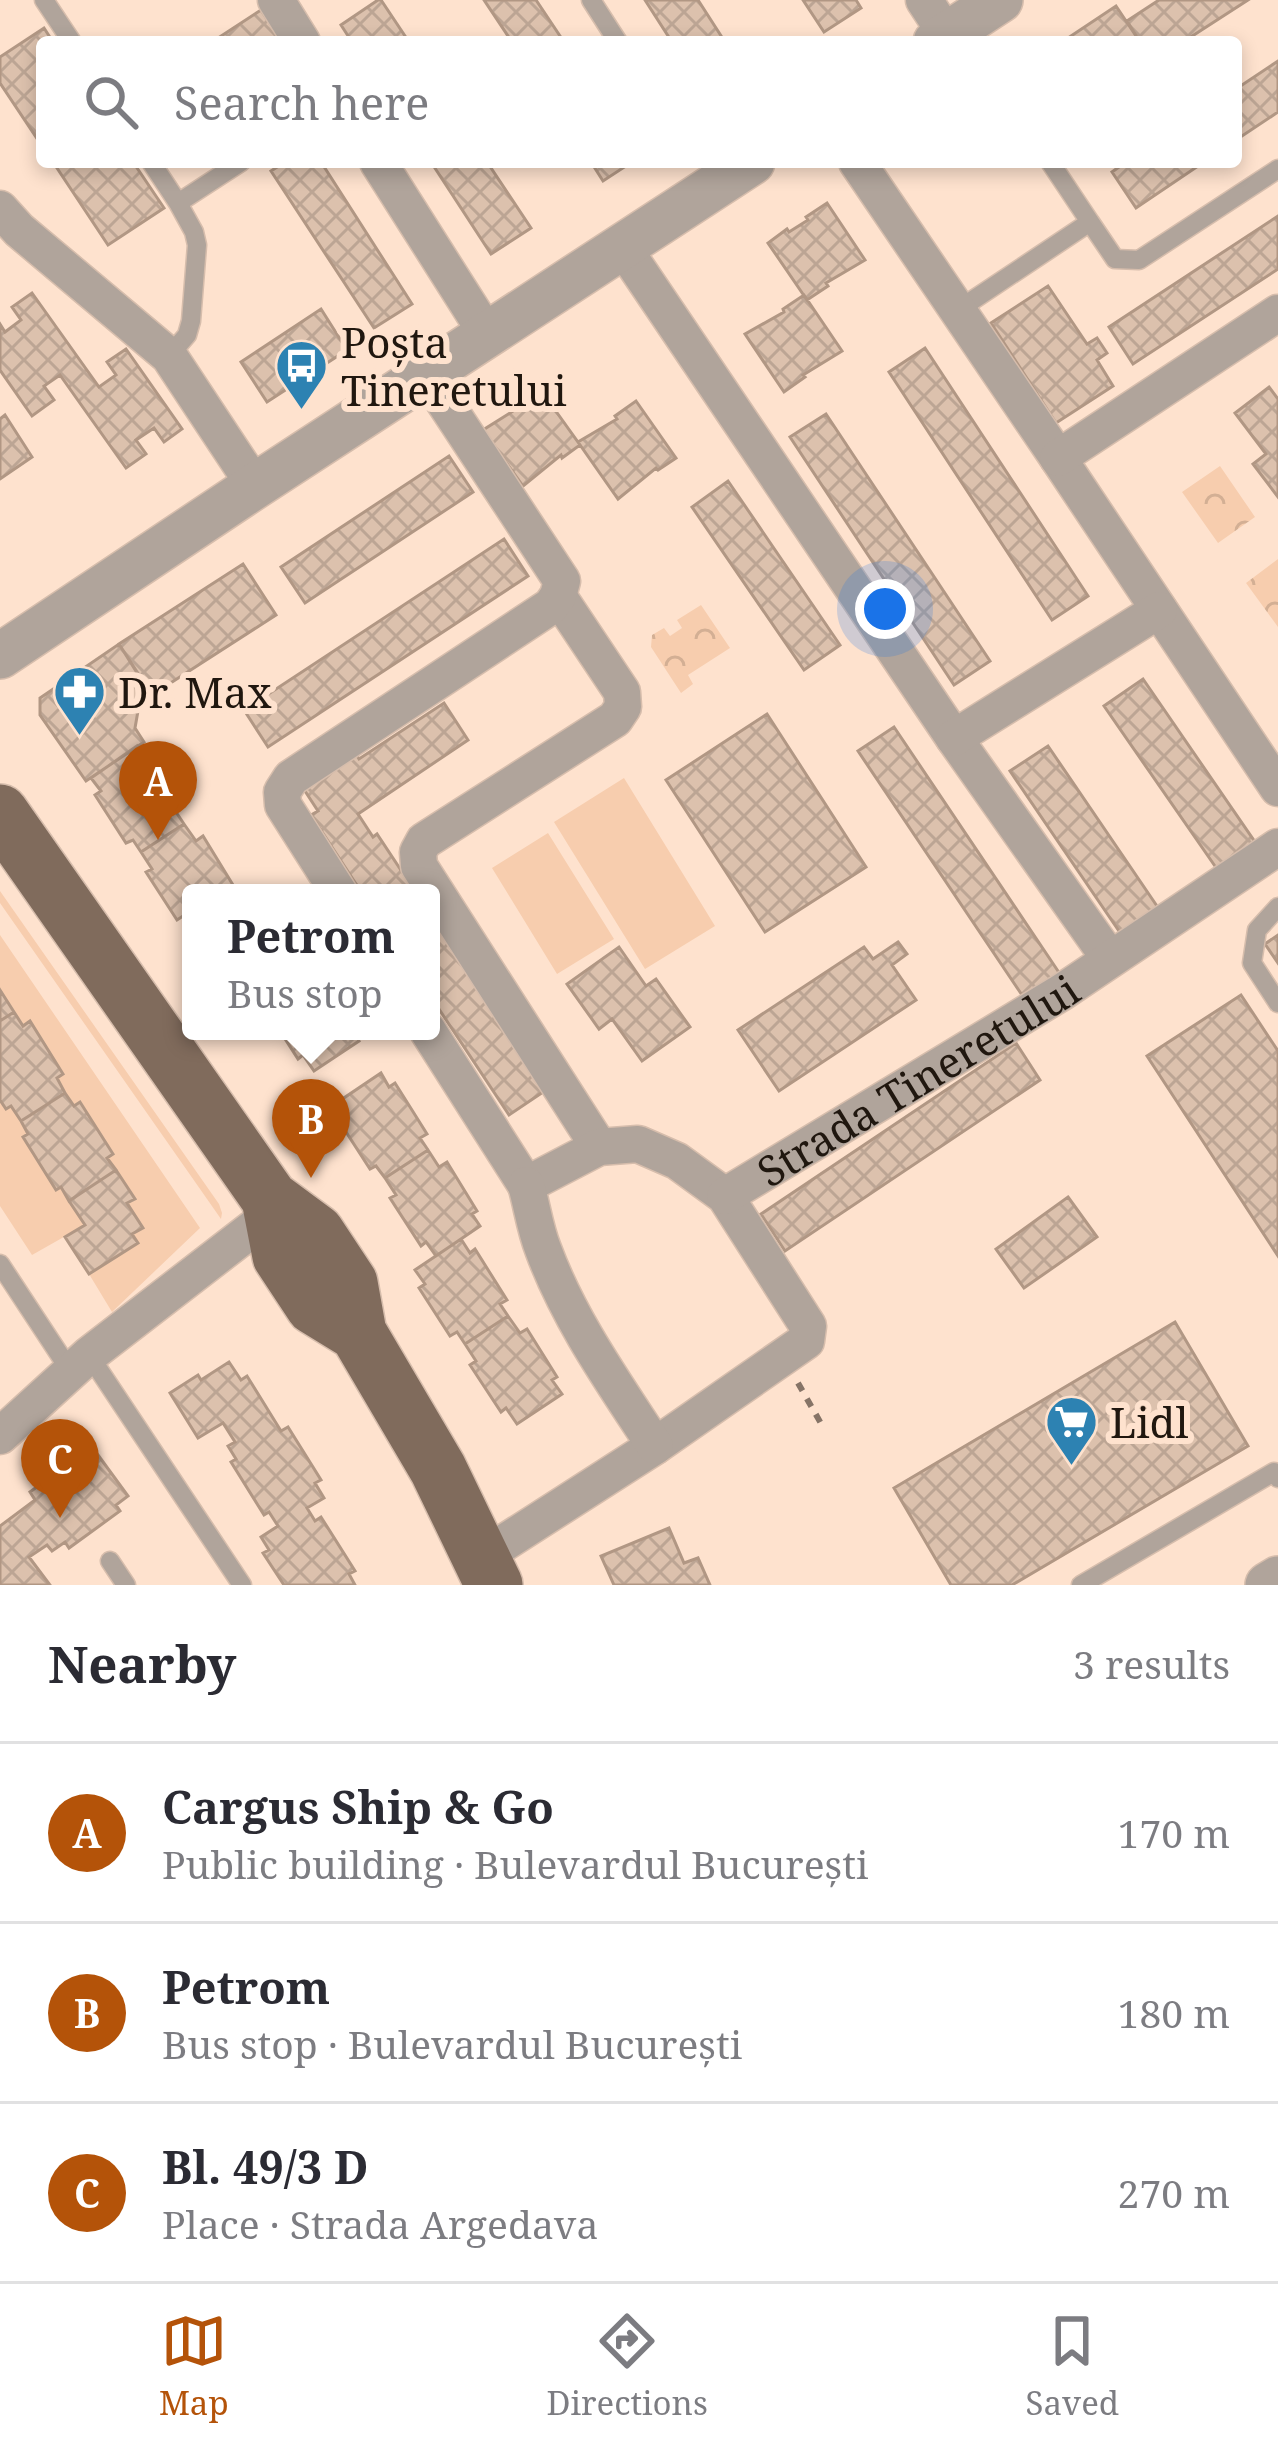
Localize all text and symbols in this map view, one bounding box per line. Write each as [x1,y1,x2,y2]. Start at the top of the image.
search box [36,36,1242,168]
icon: search [78,69,144,135]
text: Search here [174,72,429,133]
place label: Poșta Tineretului [341,313,567,418]
bus stop icon: Poșta Tineretului [274,337,330,411]
your location [855,579,915,639]
pharmacy icon: Dr. Max [51,663,107,737]
place label: Dr. Max [118,663,272,720]
pin: A [119,741,197,840]
popup [182,884,440,1040]
text: Petrom [227,905,395,966]
street label: Strada Tineretului [746,960,1090,1199]
text: Bus stop [227,966,383,1019]
pin: B [272,1079,350,1178]
supermarket icon: Lidl [1043,1393,1099,1467]
place label: Lidl [1110,1393,1188,1450]
pin: C [21,1419,99,1518]
text: Nearby [48,1628,236,1698]
text: 3 results [1073,1637,1230,1690]
text: Cargus Ship & Go [162,1776,554,1837]
text: A [72,1806,102,1859]
text: 170 m [1118,1806,1230,1859]
text: Public building · Bulevardul București [162,1837,868,1890]
text: Petrom [162,1956,330,2017]
text: B [74,1986,100,2039]
text: 180 m [1118,1986,1230,2039]
text: Bus stop · Bulevardul București [162,2017,742,2070]
text: Bl. 49/3 D [162,2136,368,2197]
text: C [74,2166,100,2219]
text: 270 m [1118,2166,1230,2219]
text: Place · Strada Argedava [162,2197,598,2250]
tab: Map [159,2308,229,2425]
tab: Directions [546,2308,708,2425]
tab: Saved [1026,2308,1119,2425]

